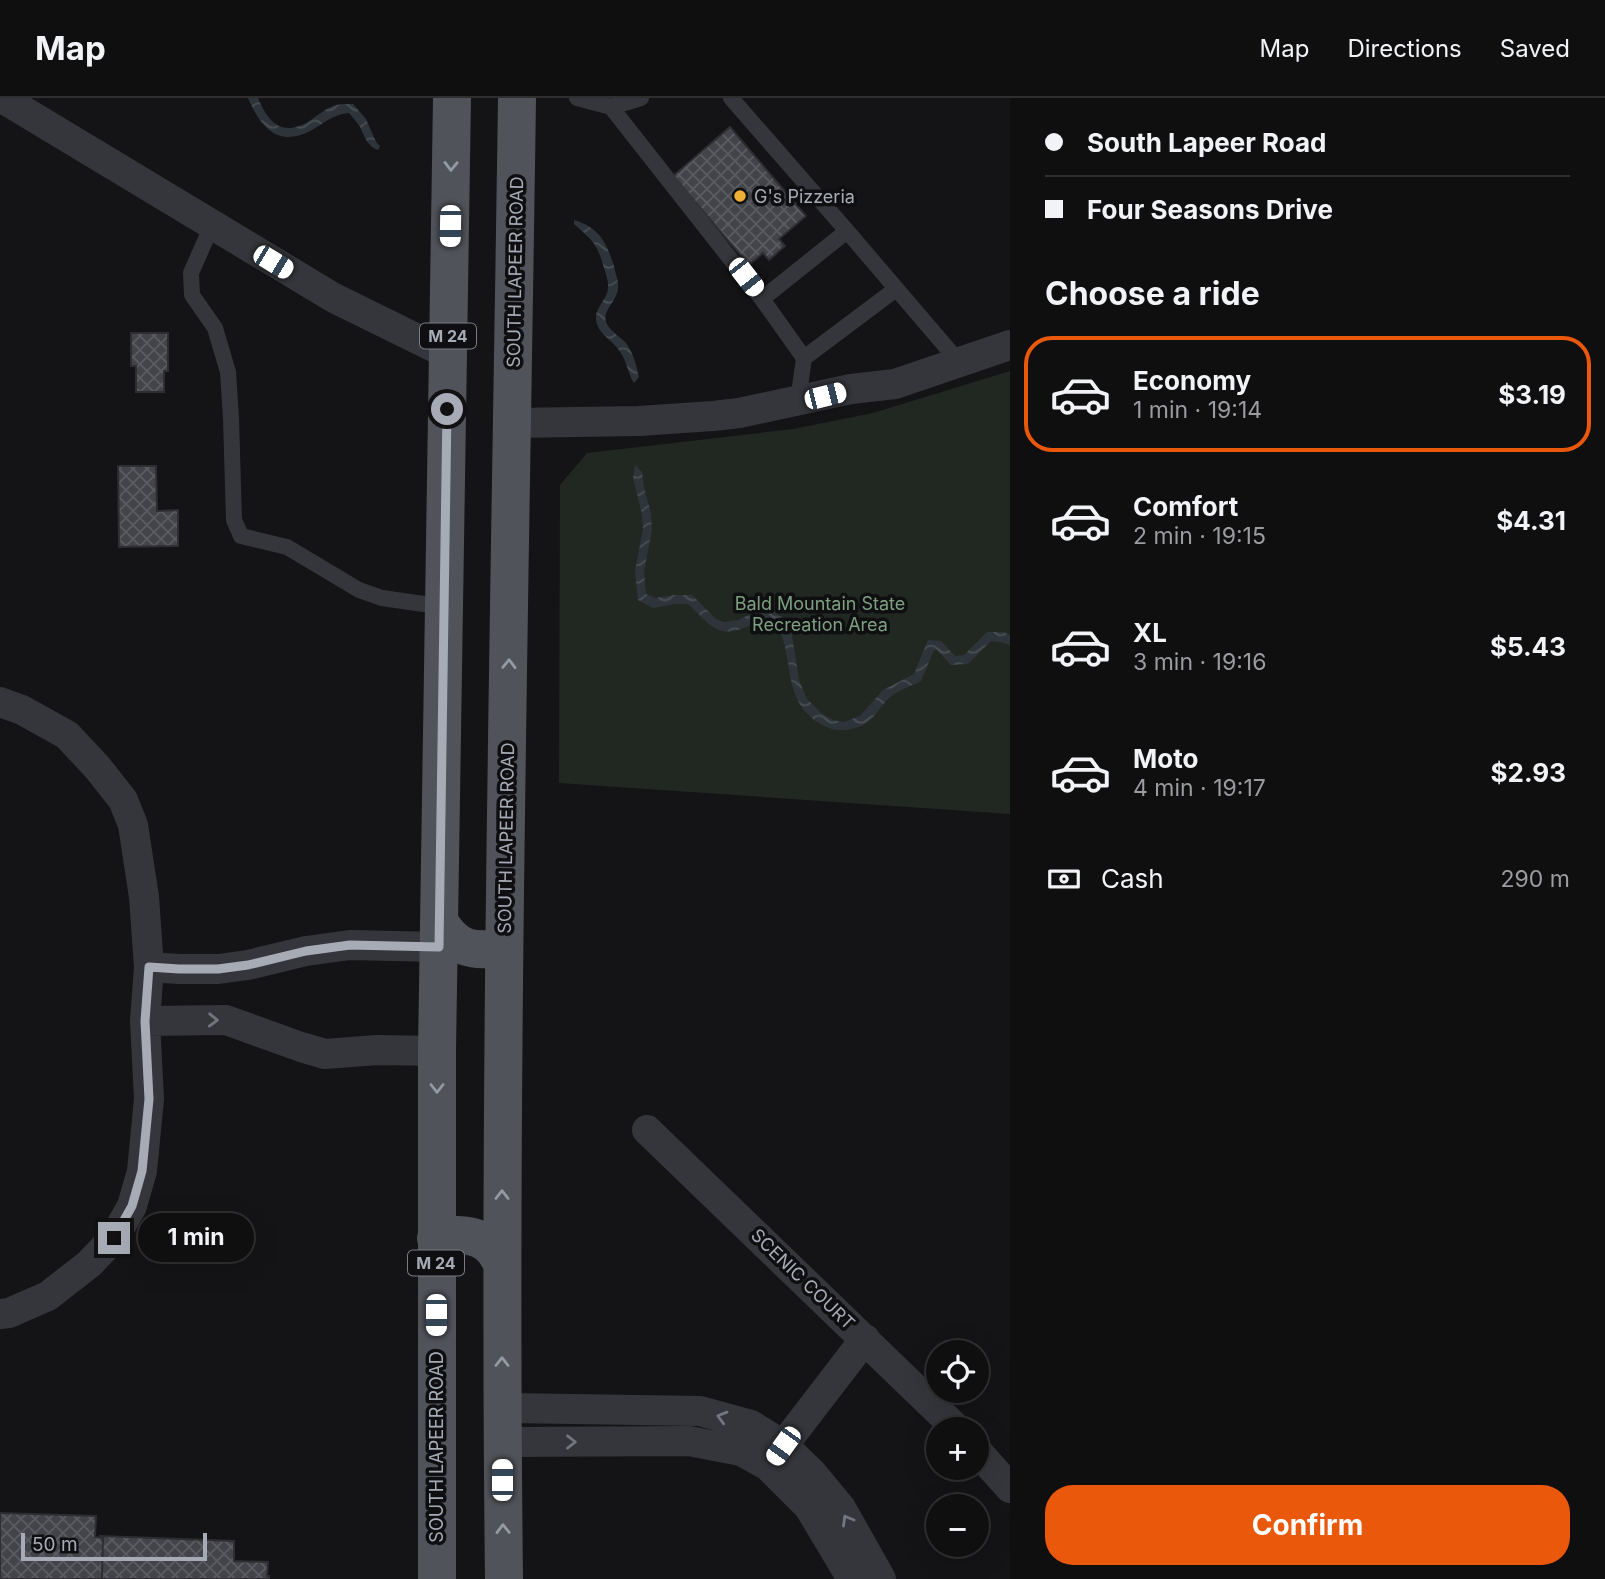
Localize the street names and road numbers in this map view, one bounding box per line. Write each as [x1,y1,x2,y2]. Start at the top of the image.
street label: SOUTH LAPEER ROAD [503,176,527,368]
road number: M 24 [420,324,476,348]
street label: SOUTH LAPEER ROAD [494,742,518,934]
street label: SCENIC COURT [747,1224,859,1334]
road number: M 24 [408,1250,464,1275]
street label: SOUTH LAPEER ROAD [426,1351,447,1543]

